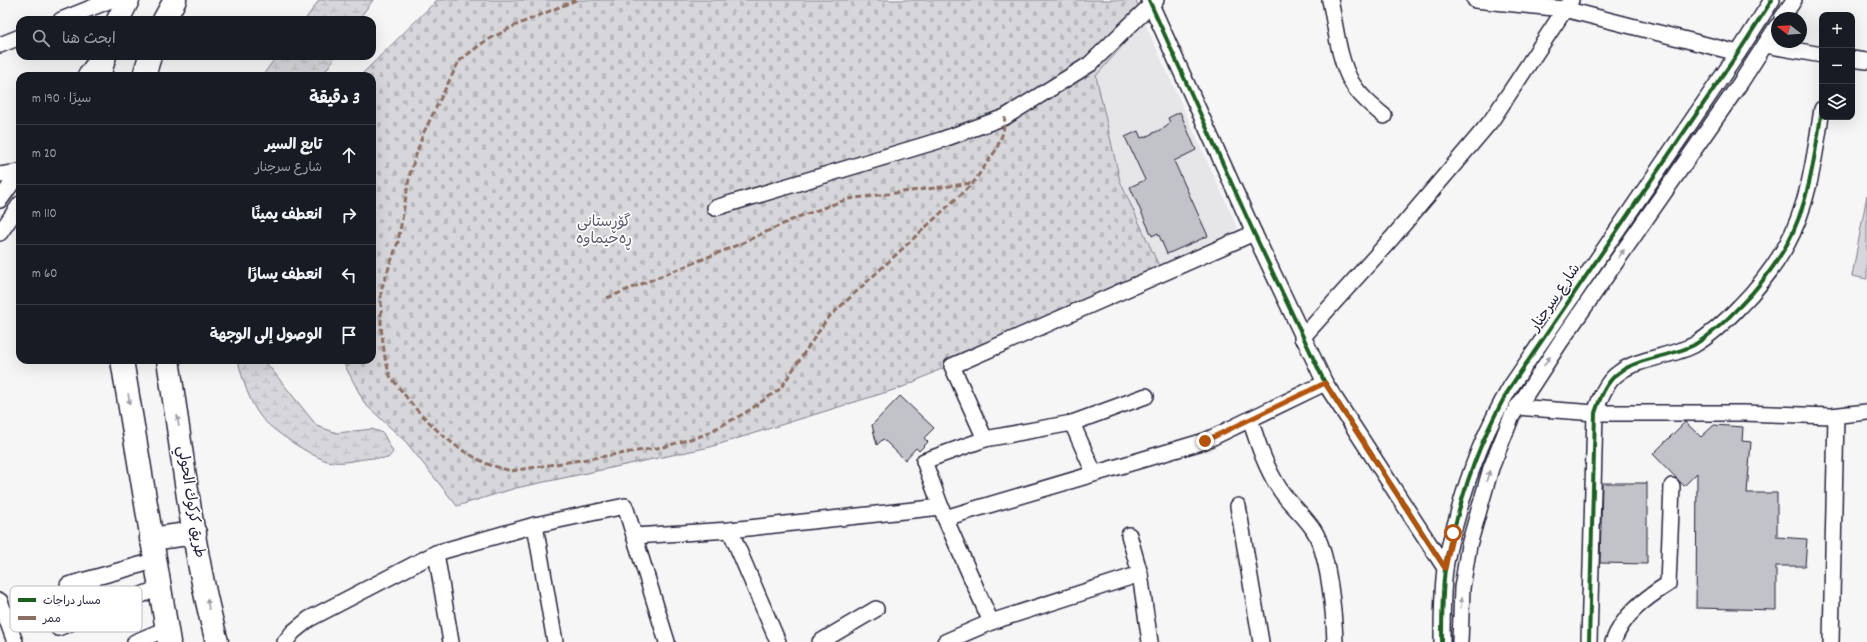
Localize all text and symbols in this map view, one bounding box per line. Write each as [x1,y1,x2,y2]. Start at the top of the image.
north arrow [1771,12,1807,48]
map controls [1819,12,1855,120]
button: + [1819,12,1855,48]
search box [16,16,376,60]
icon: search [30,27,52,49]
text: ابحث هنا [62,29,116,51]
button: − [1819,48,1855,84]
button: layers [1819,84,1855,120]
text: 3 دقيقة [309,88,360,112]
text: سيرًا · 190 m [32,90,91,109]
text: تابع السير [265,135,322,157]
icon: ahead [338,144,360,166]
text: 20 m [32,145,57,164]
text: شارع سرجنار [255,159,322,178]
icon: right [338,204,360,226]
text: 110 m [32,205,57,224]
text: انعطف يمينًا [252,205,322,227]
park label: گۆڕستانی ڕەحیماوە [576,212,632,251]
one-way arrow [1617,249,1625,260]
street label: شارع سرجنار [1525,260,1587,337]
icon: left [338,264,360,286]
text: 60 m [32,265,57,284]
text: انعطف يسارًا [248,265,322,287]
icon: arrive [338,324,360,346]
text: الوصول إلى الوجهة [210,325,322,347]
one-way arrow [1543,356,1551,366]
one-way arrow [126,392,132,405]
one-way arrow [174,415,180,427]
route end [1196,432,1214,450]
street label: طريق كركوك الحولي [170,444,210,560]
one-way arrow [1485,470,1491,482]
route start [1444,524,1462,542]
legend [10,586,142,632]
text: مسار دراجات [43,594,101,610]
one-way arrow [1458,596,1464,609]
one-way arrow [204,598,210,610]
text: ممر [42,612,61,628]

